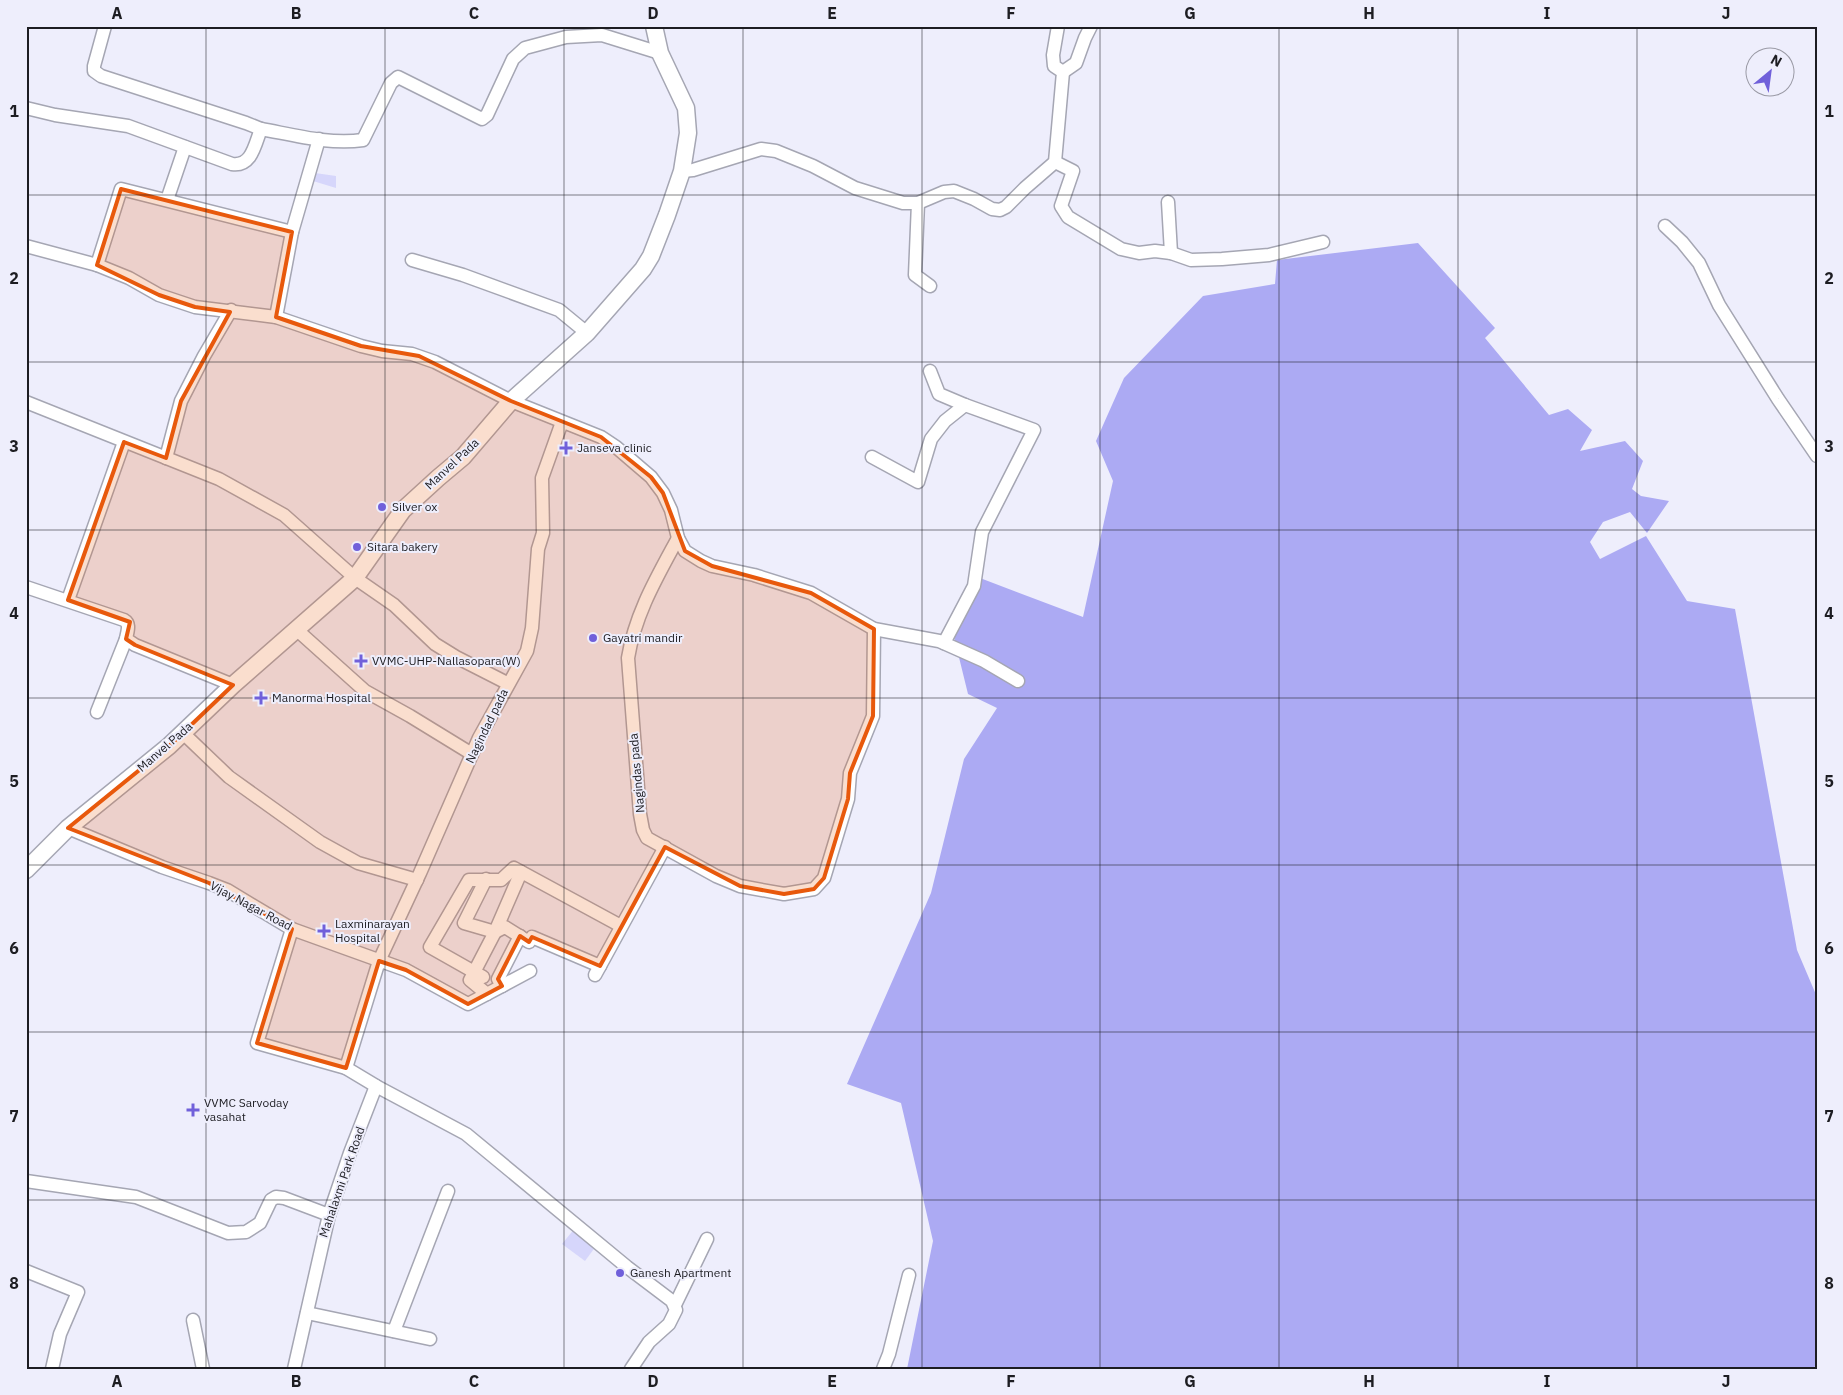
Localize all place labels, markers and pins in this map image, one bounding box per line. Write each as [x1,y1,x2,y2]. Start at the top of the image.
place label: Janseva clinic [577,440,652,455]
marker: Janseva clinic [559,441,573,455]
place label: Silver ox [392,499,437,514]
marker: Silver ox [376,501,388,513]
place label: Sitara bakery [367,539,438,554]
marker: Sitara bakery [351,541,363,553]
place label: Gayatri mandir [603,630,683,645]
marker: Gayatri mandir [587,632,599,644]
place label: VVMC-UHP-Nallasopara(W) [372,653,521,668]
marker: VVMC-UHP-Nallasopara(W) [354,654,368,668]
place label: Manorma Hospital [272,690,371,705]
marker: Manorma Hospital [254,691,268,705]
place label: Laxminarayan Hospital [335,916,410,945]
marker: Laxminarayan Hospital [317,924,331,938]
place label: VVMC Sarvoday vasahat [204,1095,288,1124]
marker: VVMC Sarvoday vasahat [186,1103,200,1117]
place label: Ganesh Apartment [630,1265,731,1280]
marker: Ganesh Apartment [614,1267,626,1279]

